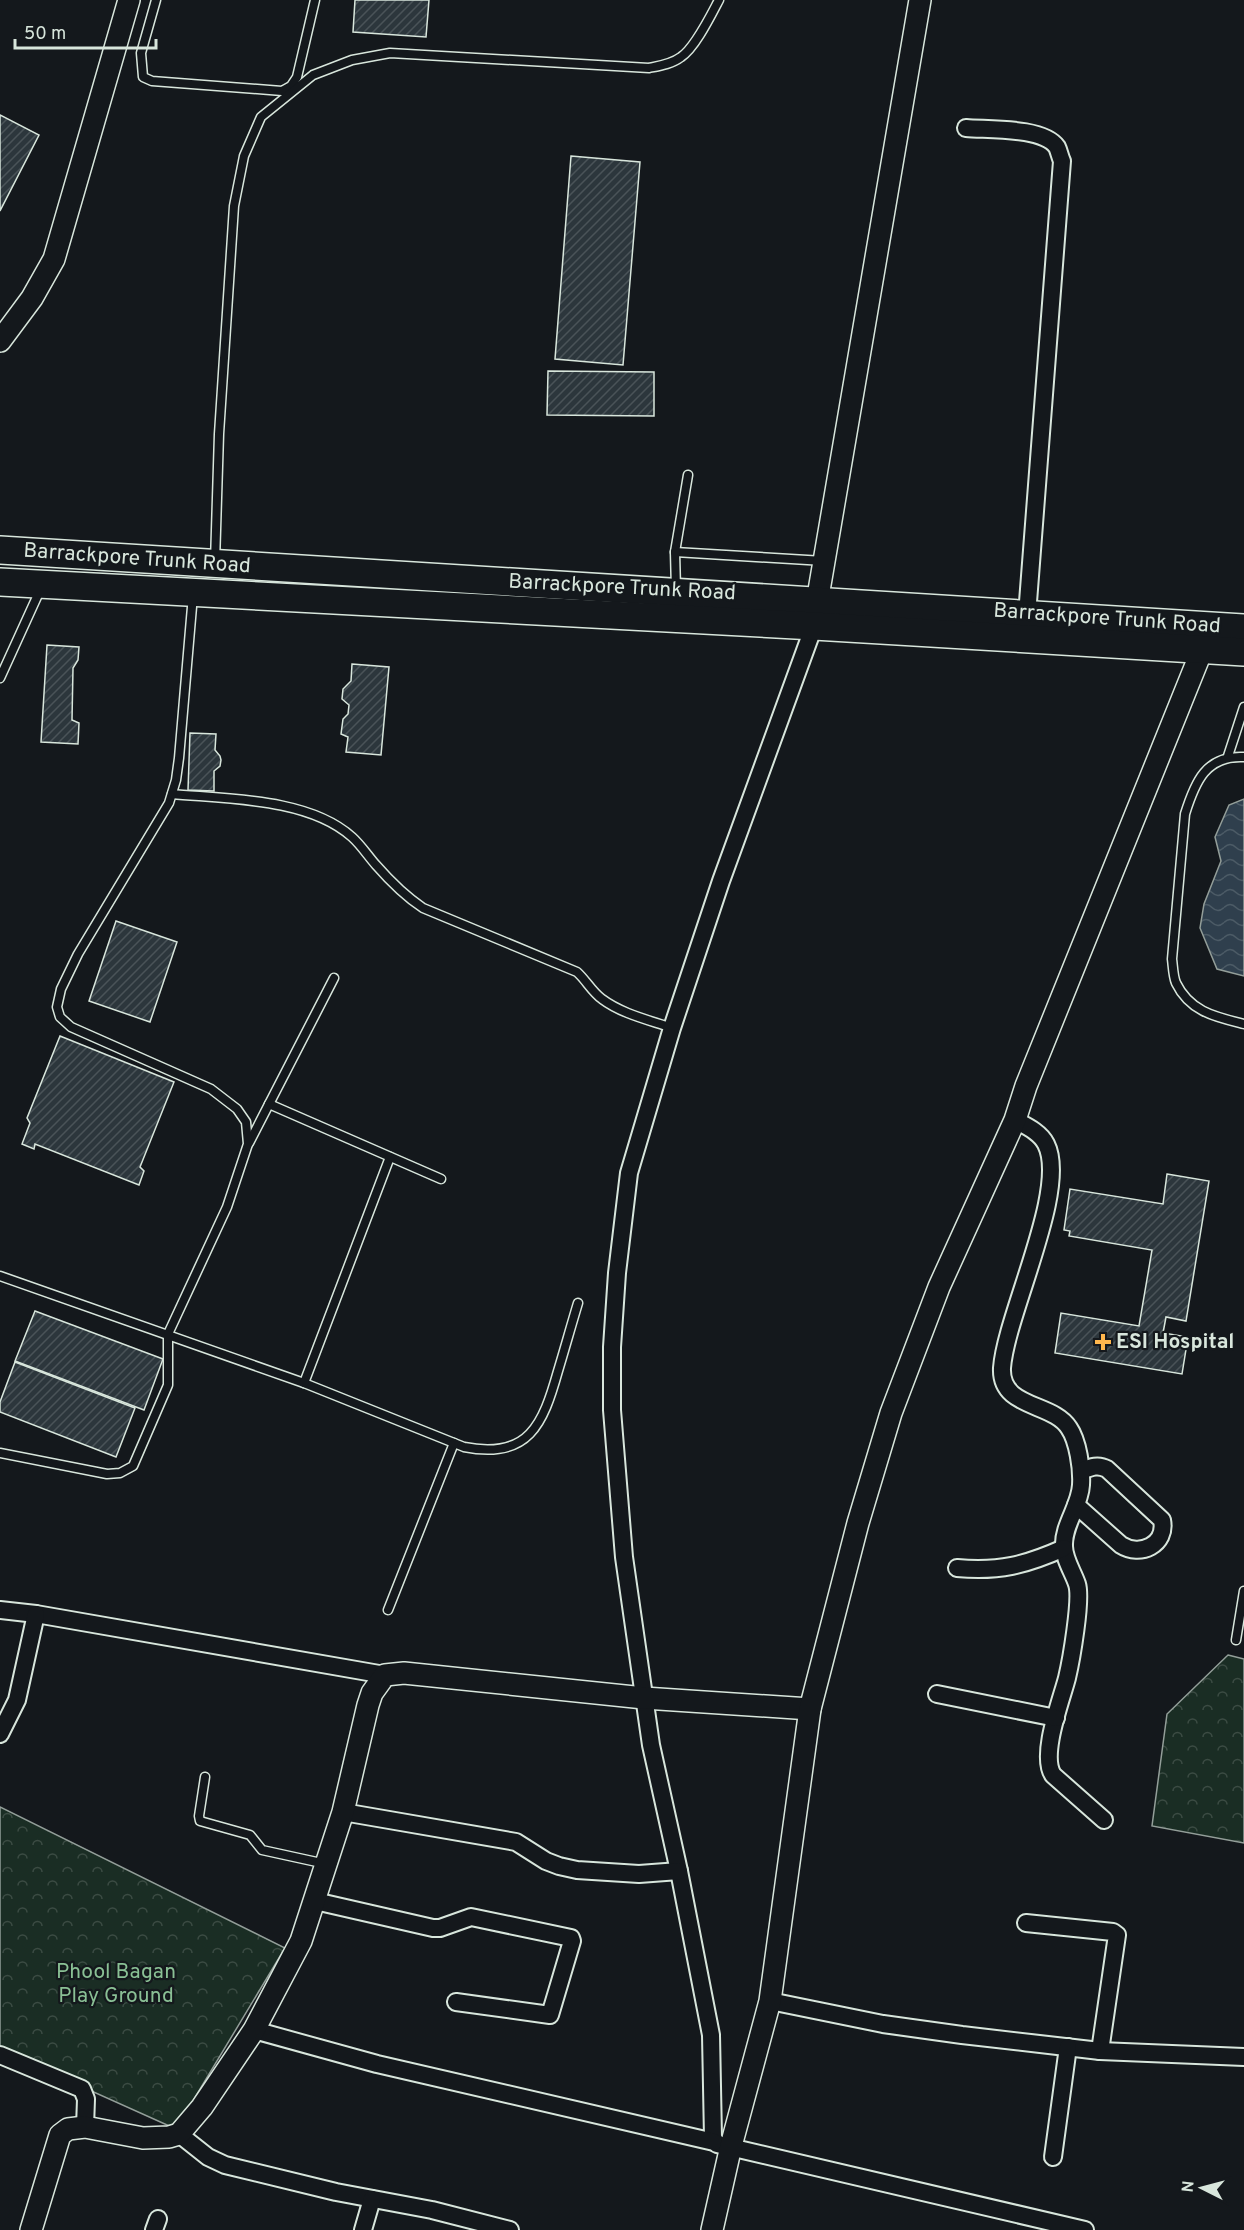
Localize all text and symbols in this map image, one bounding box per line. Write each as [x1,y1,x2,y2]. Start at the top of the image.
scale bar [15,12,156,50]
text: 50 m [24,23,66,46]
street label: Barrackpore Trunk Road [22,538,252,580]
street label: Barrackpore Trunk Road [507,569,737,607]
street label: Barrackpore Trunk Road [992,598,1222,640]
place label: ESI Hospital [1116,1329,1234,1356]
marker: ESI Hospital [1094,1333,1112,1351]
park label: Phool Bagan Play Ground [56,1959,176,2010]
north arrow [1172,2158,1232,2218]
text: N [1179,2180,1200,2193]

